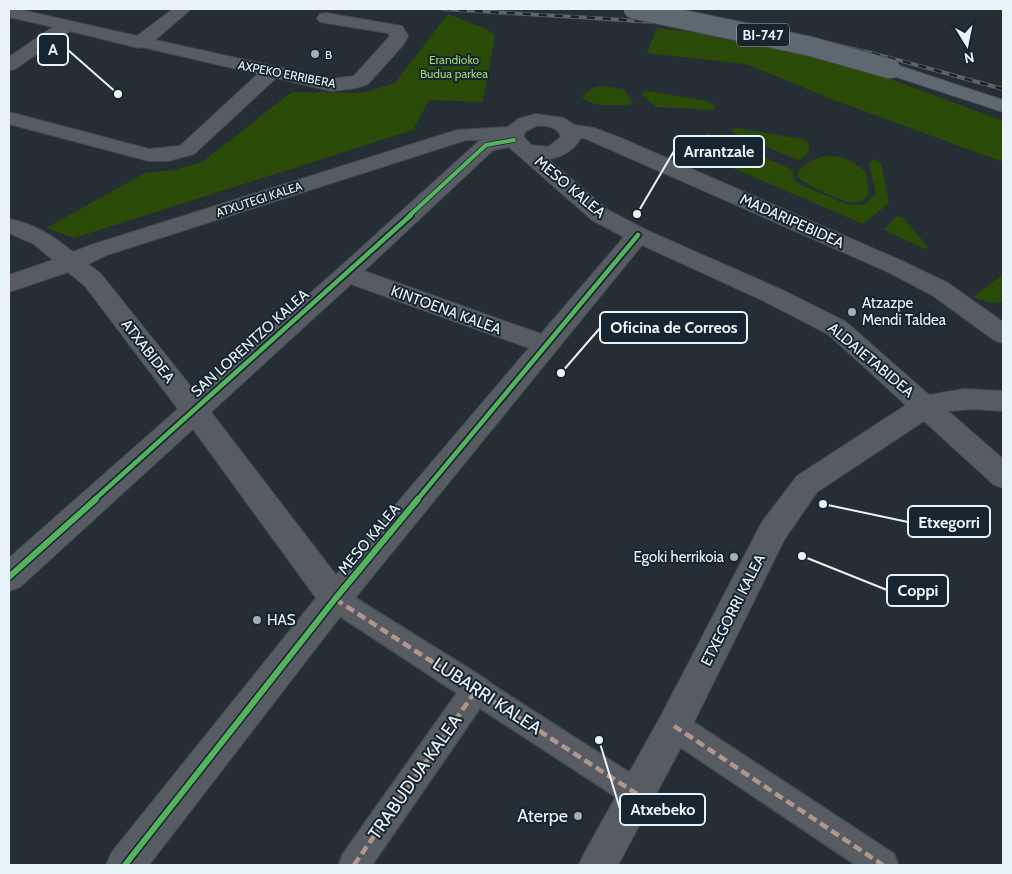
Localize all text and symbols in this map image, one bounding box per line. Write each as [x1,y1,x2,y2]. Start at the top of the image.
north arrow [942,20,992,70]
road number: BI-747 [737,24,789,46]
callout: A [38,34,68,65]
text: A [48,40,58,59]
place label: B [325,47,332,62]
marker: B [309,48,321,60]
text: N [963,48,976,68]
park label: Erandioko Budua parkea [420,52,488,81]
street label: AXPEKO ERRIBERA [237,57,338,91]
callout: Arrantzale [674,136,764,167]
text: Arrantzale [684,142,754,161]
street label: MESO KALEA [531,152,610,222]
street label: ATXUTEGI KALEA [214,178,305,220]
street label: MADARIPEBIDEA [737,190,848,252]
street label: KINTOENA KALEA [388,282,504,339]
street label: SAN LORENTZO KALEA [187,285,313,401]
place label: Atzazpe Mendi Taldea [862,294,947,329]
marker: Atzazpe Mendi Taldea [846,306,858,318]
callout: Oficina de Correos [600,312,747,343]
street label: ATXABIDEA [118,316,179,387]
text: Oficina de Correos [610,318,738,337]
street label: ALDAIETABIDEA [824,319,918,402]
street label: MESO KALEA [334,499,404,578]
callout: Etxegorri [908,506,990,537]
text: Etxegorri [918,513,980,532]
place label: Egoki herrikoia [633,548,725,566]
street label: ETXEGORRI KALEA [697,550,769,669]
marker: Egoki herrikoia [728,551,740,563]
callout: Coppi [887,575,948,606]
text: Coppi [898,581,938,600]
place label: HAS [267,611,296,629]
marker: HAS [251,614,263,626]
street label: LUBARRI KALEA [428,653,546,739]
street label: TRABUDUA KALEA [364,710,466,844]
callout: Atxebeko [620,794,705,825]
text: Atxebeko [631,800,695,819]
place label: Aterpe [517,805,568,827]
marker: Aterpe [572,810,584,822]

